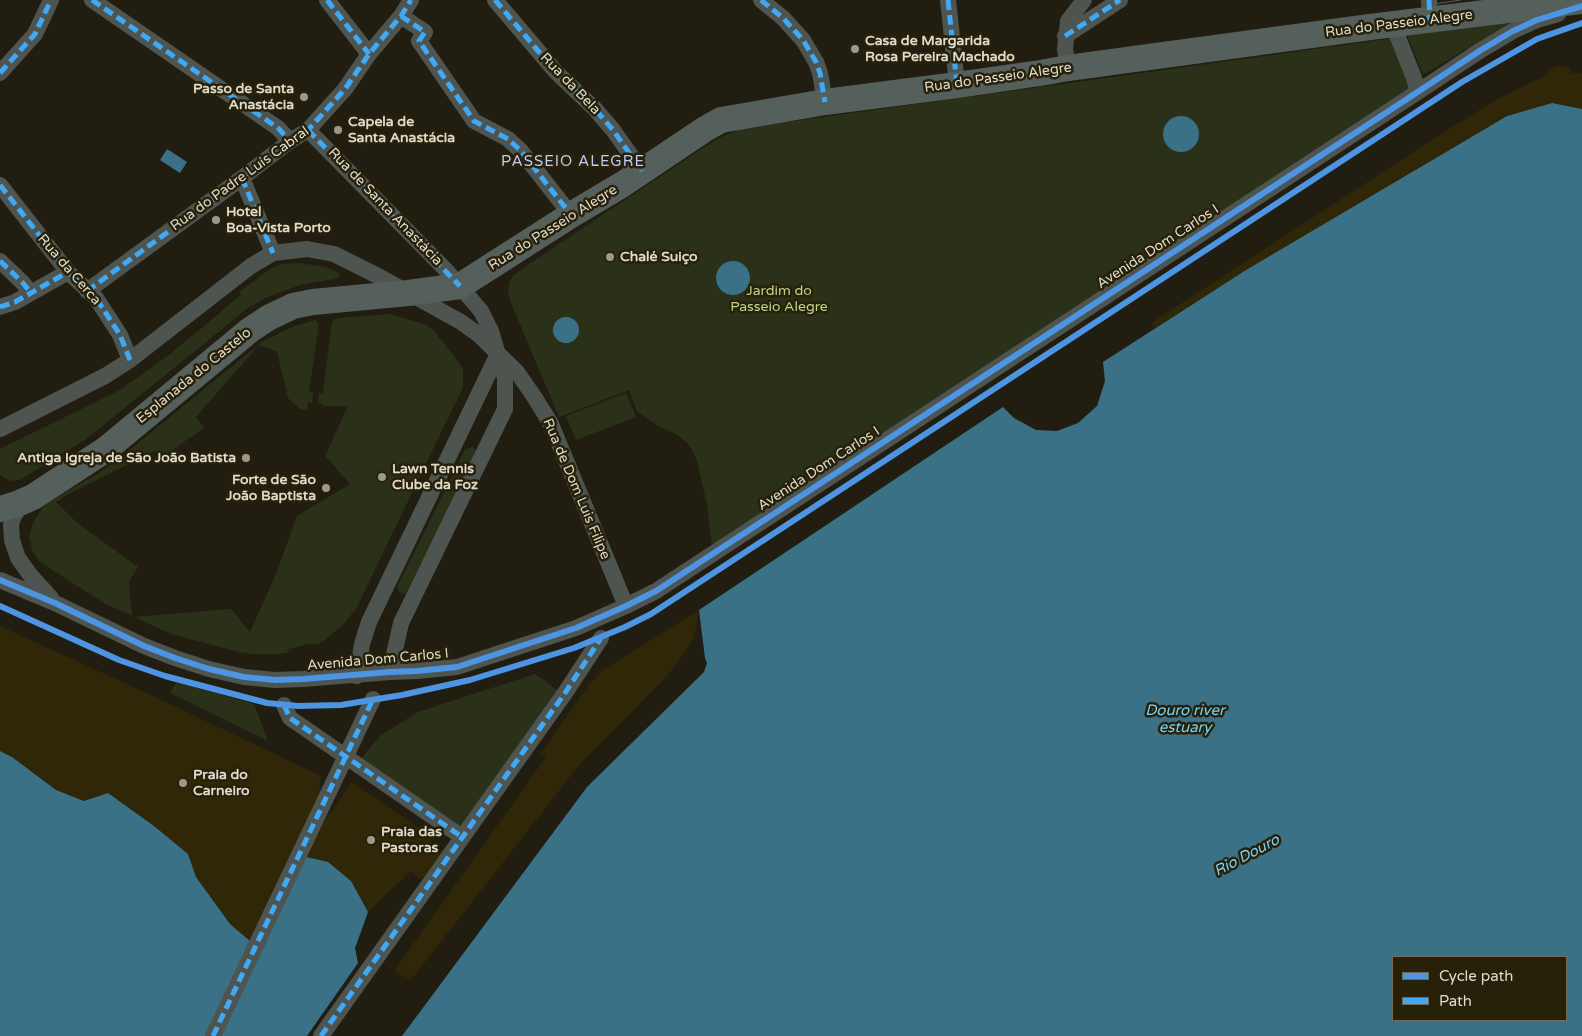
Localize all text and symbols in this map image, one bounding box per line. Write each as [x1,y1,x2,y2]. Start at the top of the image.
street label: Rua do Passeio Alegre [1324,7,1474,41]
place label: Casa de Margarida Rosa Pereira Machado [865,33,1015,65]
marker: Casa de Margarida Rosa Pereira Machado [849,43,861,55]
street label: Rua da Bela [536,50,604,118]
street label: Rua do Passeio Alegre [923,59,1073,97]
place label: Passo de Santa Anastácia [193,81,294,114]
marker: Passo de Santa Anastácia [298,91,310,103]
place label: Capela de Santa Anastácia [348,114,455,146]
street label: Rua do Padre Luís Cabral [167,123,313,235]
marker: Capela de Santa Anastácia [332,124,344,136]
street label: Rua de Santa Anastácia [324,144,446,270]
district label: PASSEIO ALEGRE [499,153,647,171]
street label: Rua do Passeio Alegre [486,182,620,274]
street label: Avenida Dom Carlos I [1094,201,1222,293]
place label: Hotel Boa-Vista Porto [226,204,331,236]
marker: Hotel Boa-Vista Porto [210,214,222,226]
street label: Rua da Cerca [34,231,104,309]
place label: Chalé Suiço [620,249,698,265]
marker: Chalé Suiço [604,251,616,263]
park label: Jardim do Passeio Alegre [730,283,828,316]
street label: Esplanada do Castelo [133,325,255,427]
street label: Rua de Dom Luis Filipe [539,416,613,562]
street label: Avenida Dom Carlos I [755,423,883,515]
place label: Antiga Igreja de São João Batista [17,450,236,466]
marker: Antiga Igreja de São João Batista [240,452,252,464]
place label: Lawn Tennis Clube da Foz [392,461,478,494]
marker: Lawn Tennis Clube da Foz [376,471,388,483]
place label: Forte de São João Baptista [226,472,316,504]
marker: Forte de São João Baptista [320,482,332,494]
street label: Avenida Dom Carlos I [306,645,450,675]
water label: Douro river estuary [1145,702,1225,737]
place label: Praia do Carneiro [193,767,250,800]
marker: Praia do Carneiro [177,777,189,789]
place label: Praia das Pastoras [381,824,442,856]
water label: Rio Douro [1211,831,1283,881]
marker: Praia das Pastoras [365,834,377,846]
legend [1392,956,1567,1021]
text: Cycle path [1439,967,1513,985]
text: Path [1439,992,1472,1010]

